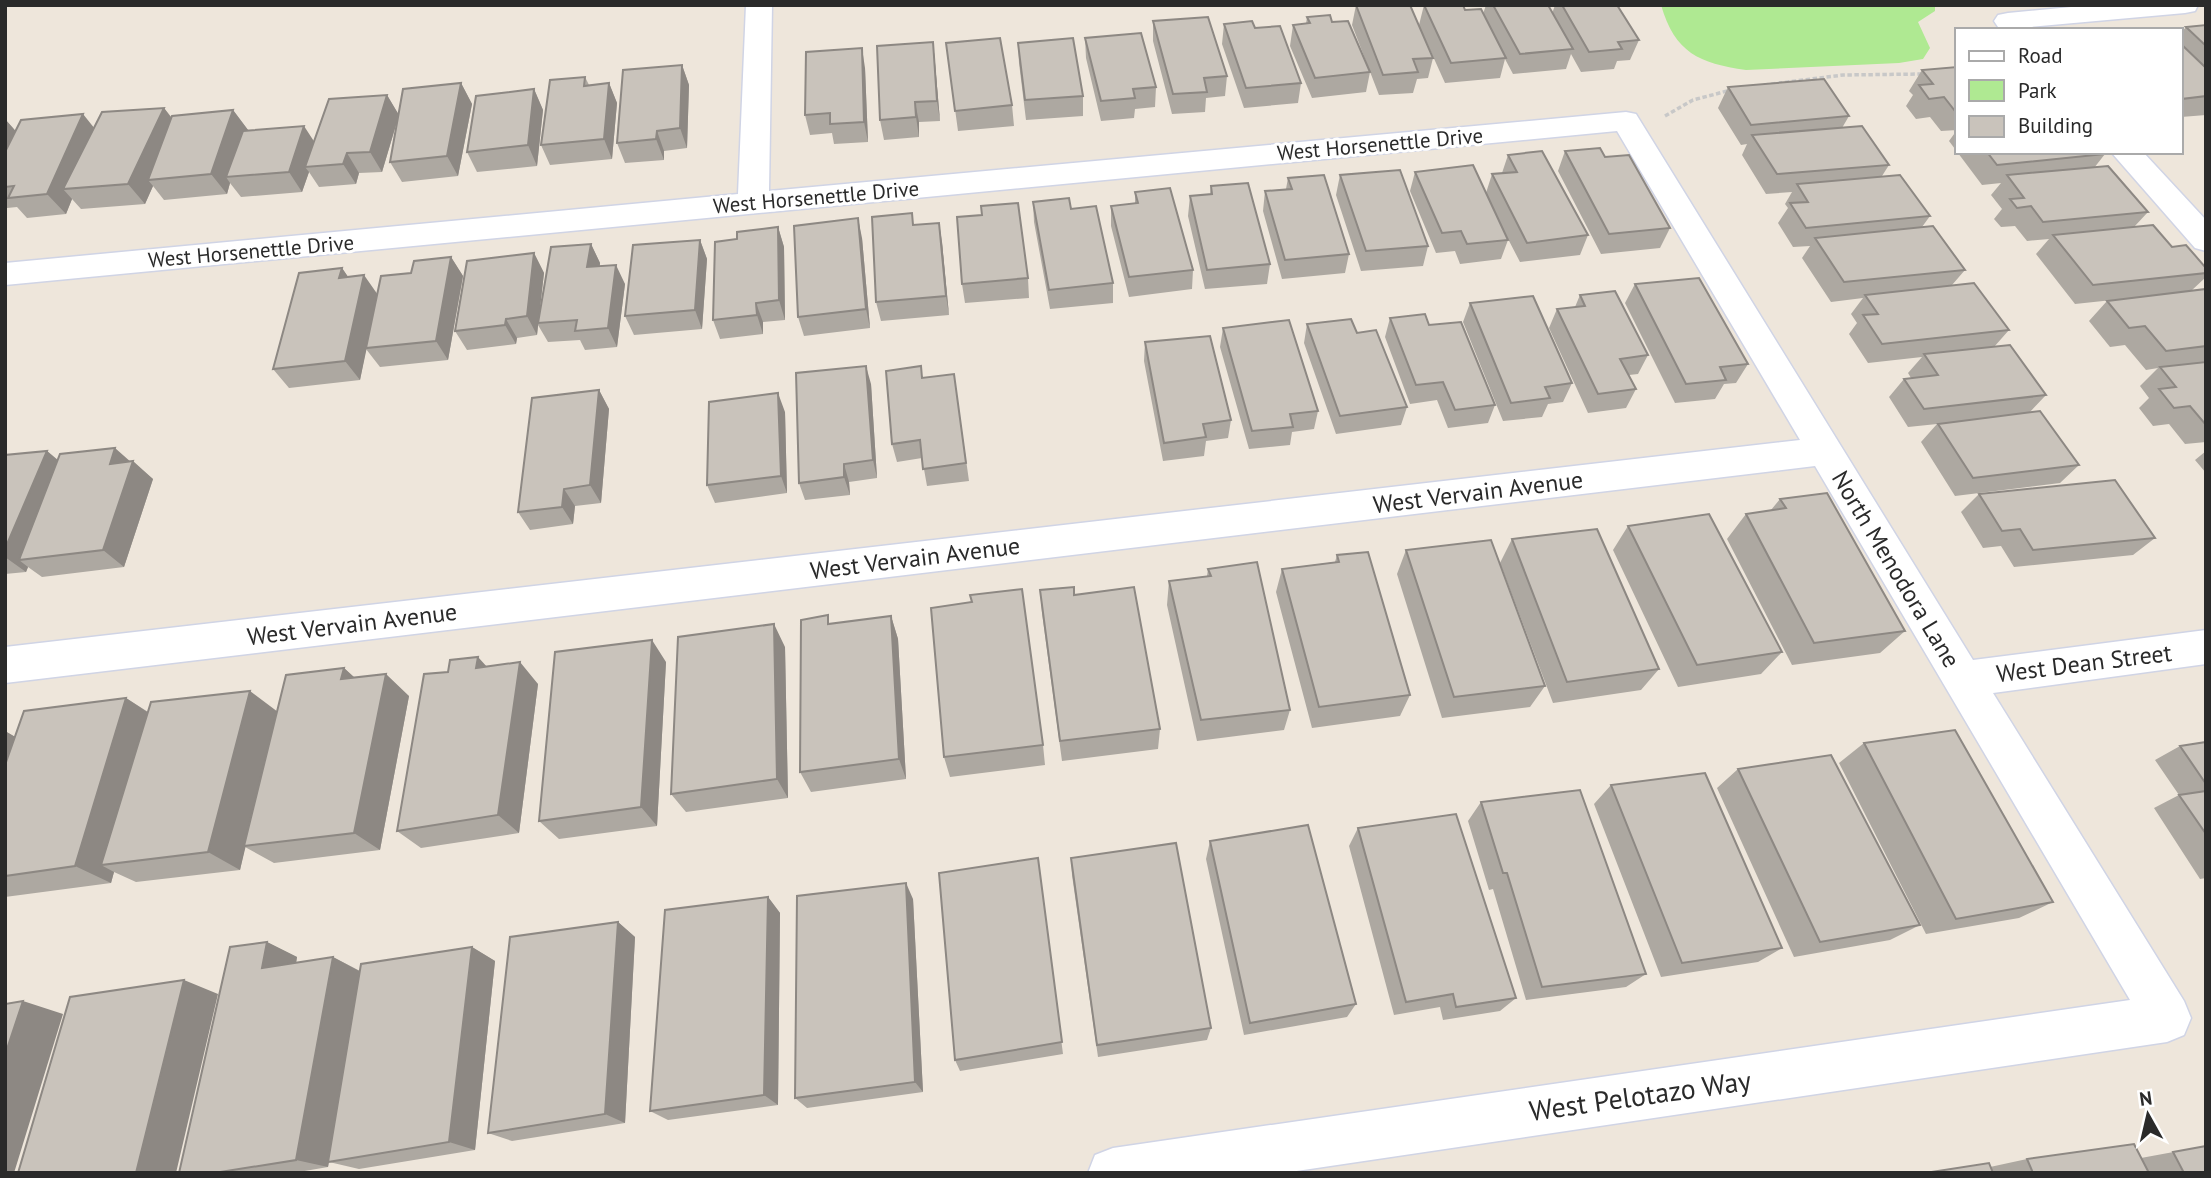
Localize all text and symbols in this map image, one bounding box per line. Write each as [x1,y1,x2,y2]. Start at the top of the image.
legend [1955,28,2183,154]
text: Road [2018,42,2062,69]
text: Park [2018,77,2057,104]
text: Building [2018,112,2093,139]
street label: West Horsenettle Drive [1276,122,1484,166]
street label: West Horsenettle Drive [712,175,920,219]
street label: West Horsenettle Drive [147,229,355,273]
street label: West Vervain Avenue [1371,464,1585,520]
street label: North Menodora Lane [1825,465,1967,673]
street label: West Vervain Avenue [808,530,1022,586]
street label: West Vervain Avenue [245,596,459,652]
street label: West Dean Street [1995,637,2173,689]
street label: West Pelotazo Way [1527,1061,1753,1129]
north arrow [2113,1080,2183,1150]
text: N [2138,1085,2153,1111]

